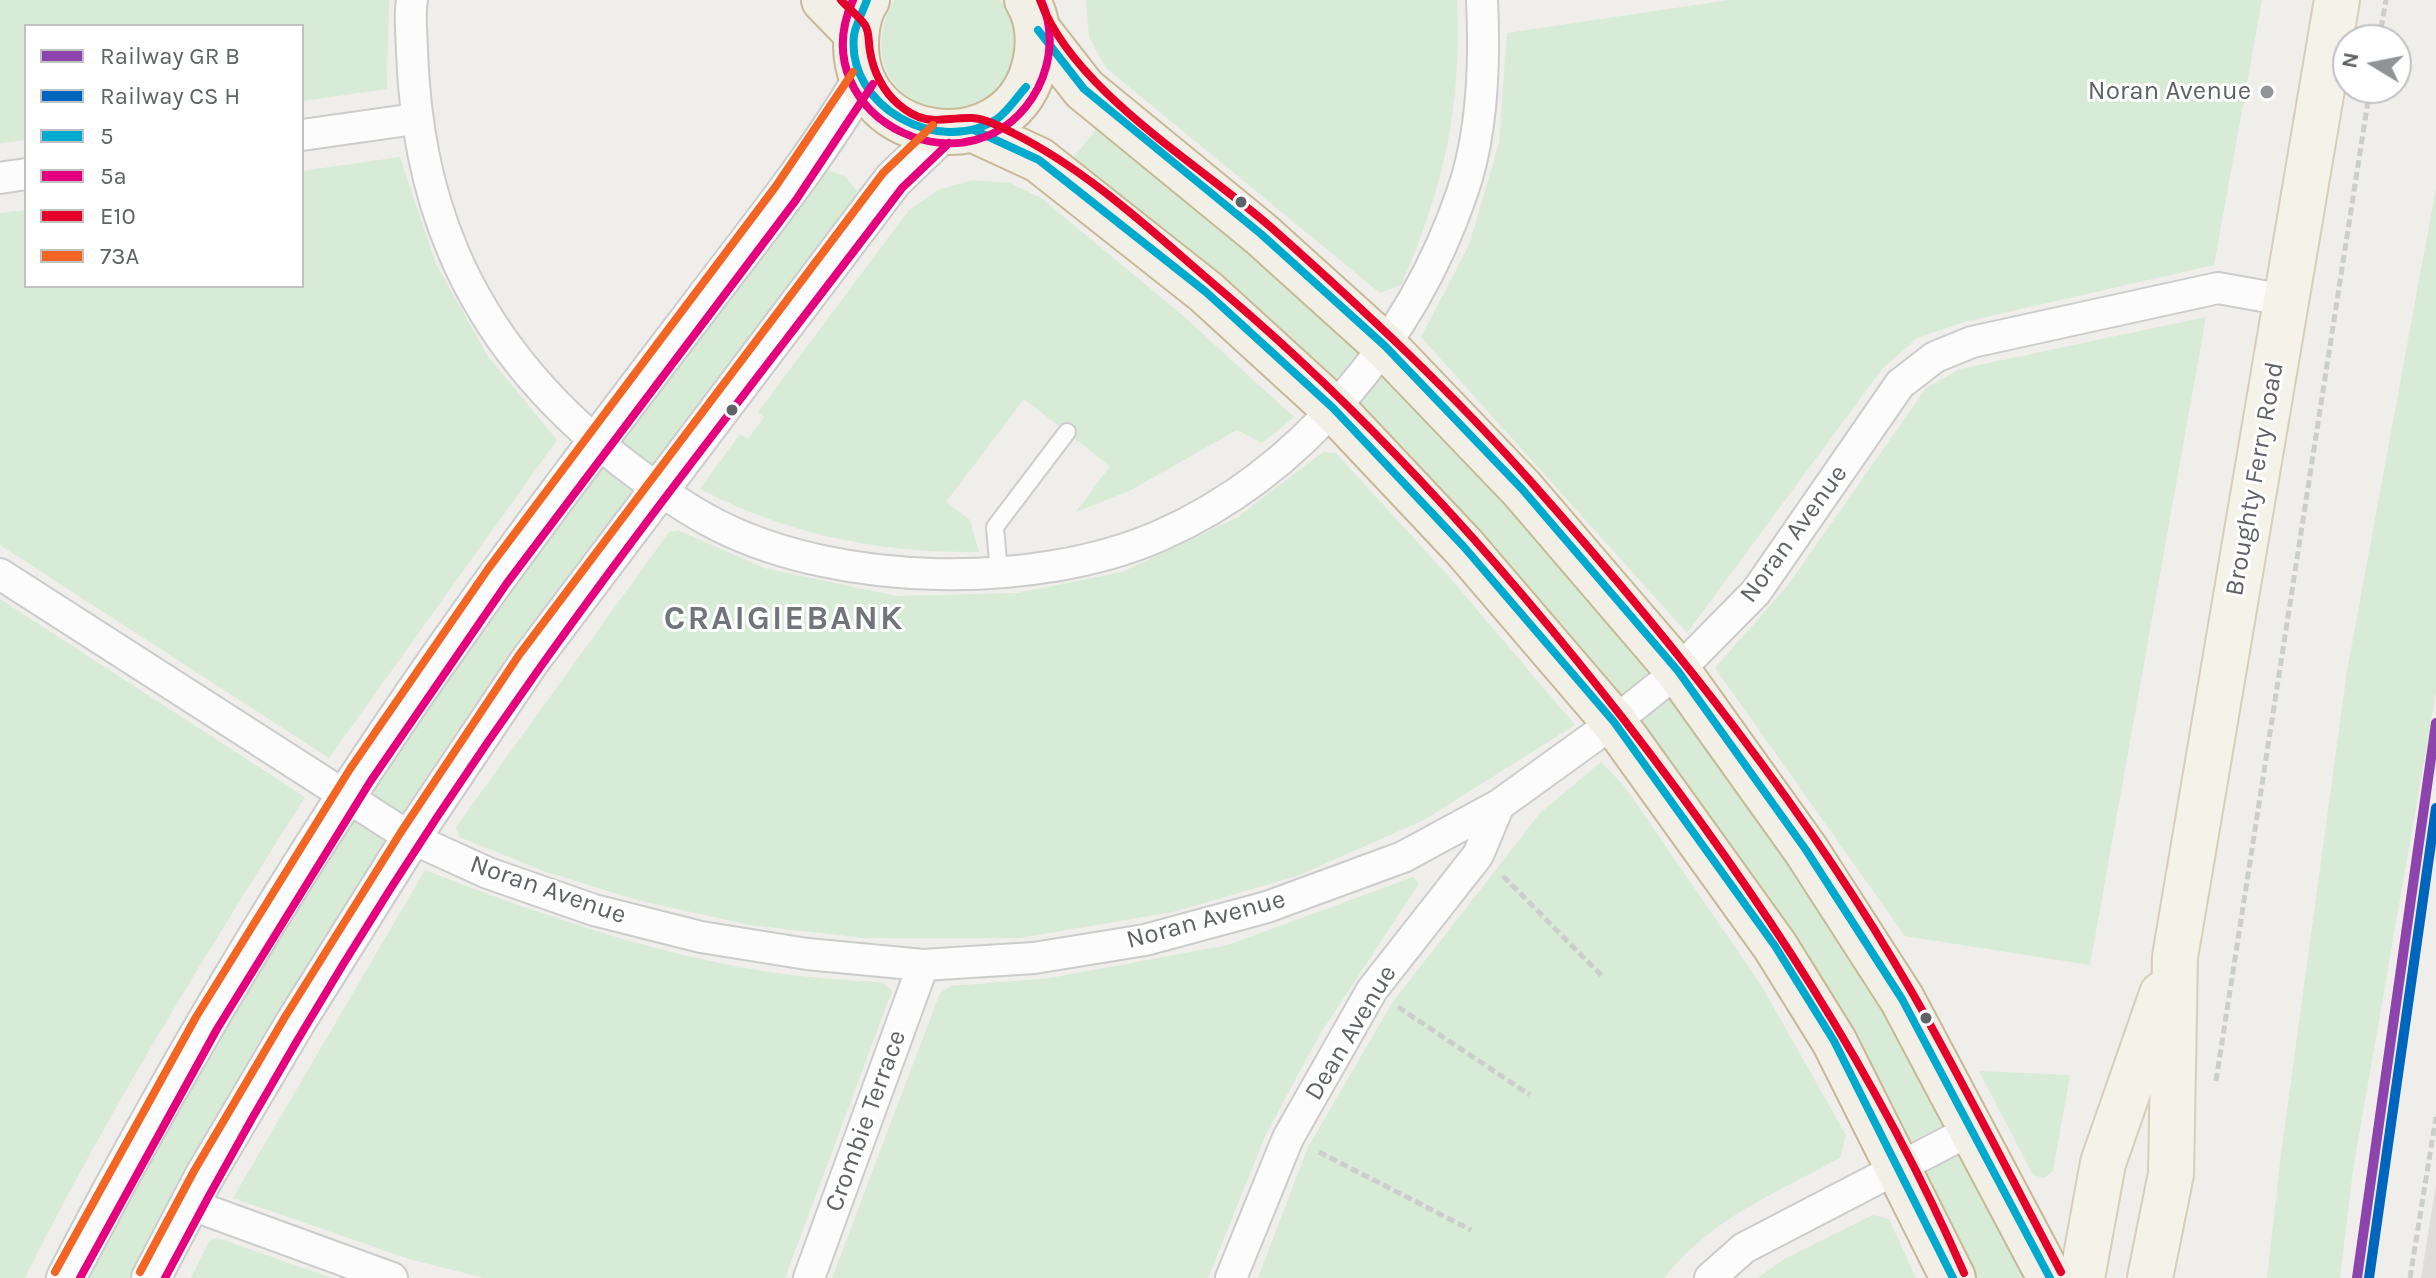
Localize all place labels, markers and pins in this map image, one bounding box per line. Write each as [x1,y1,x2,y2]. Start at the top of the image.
place label: Noran Avenue [2088,76,2251,108]
marker: Noran Avenue [2258,83,2276,101]
unlabelled marker [1233,194,1249,210]
unlabelled marker [724,402,740,418]
unlabelled marker [1918,1010,1934,1026]

